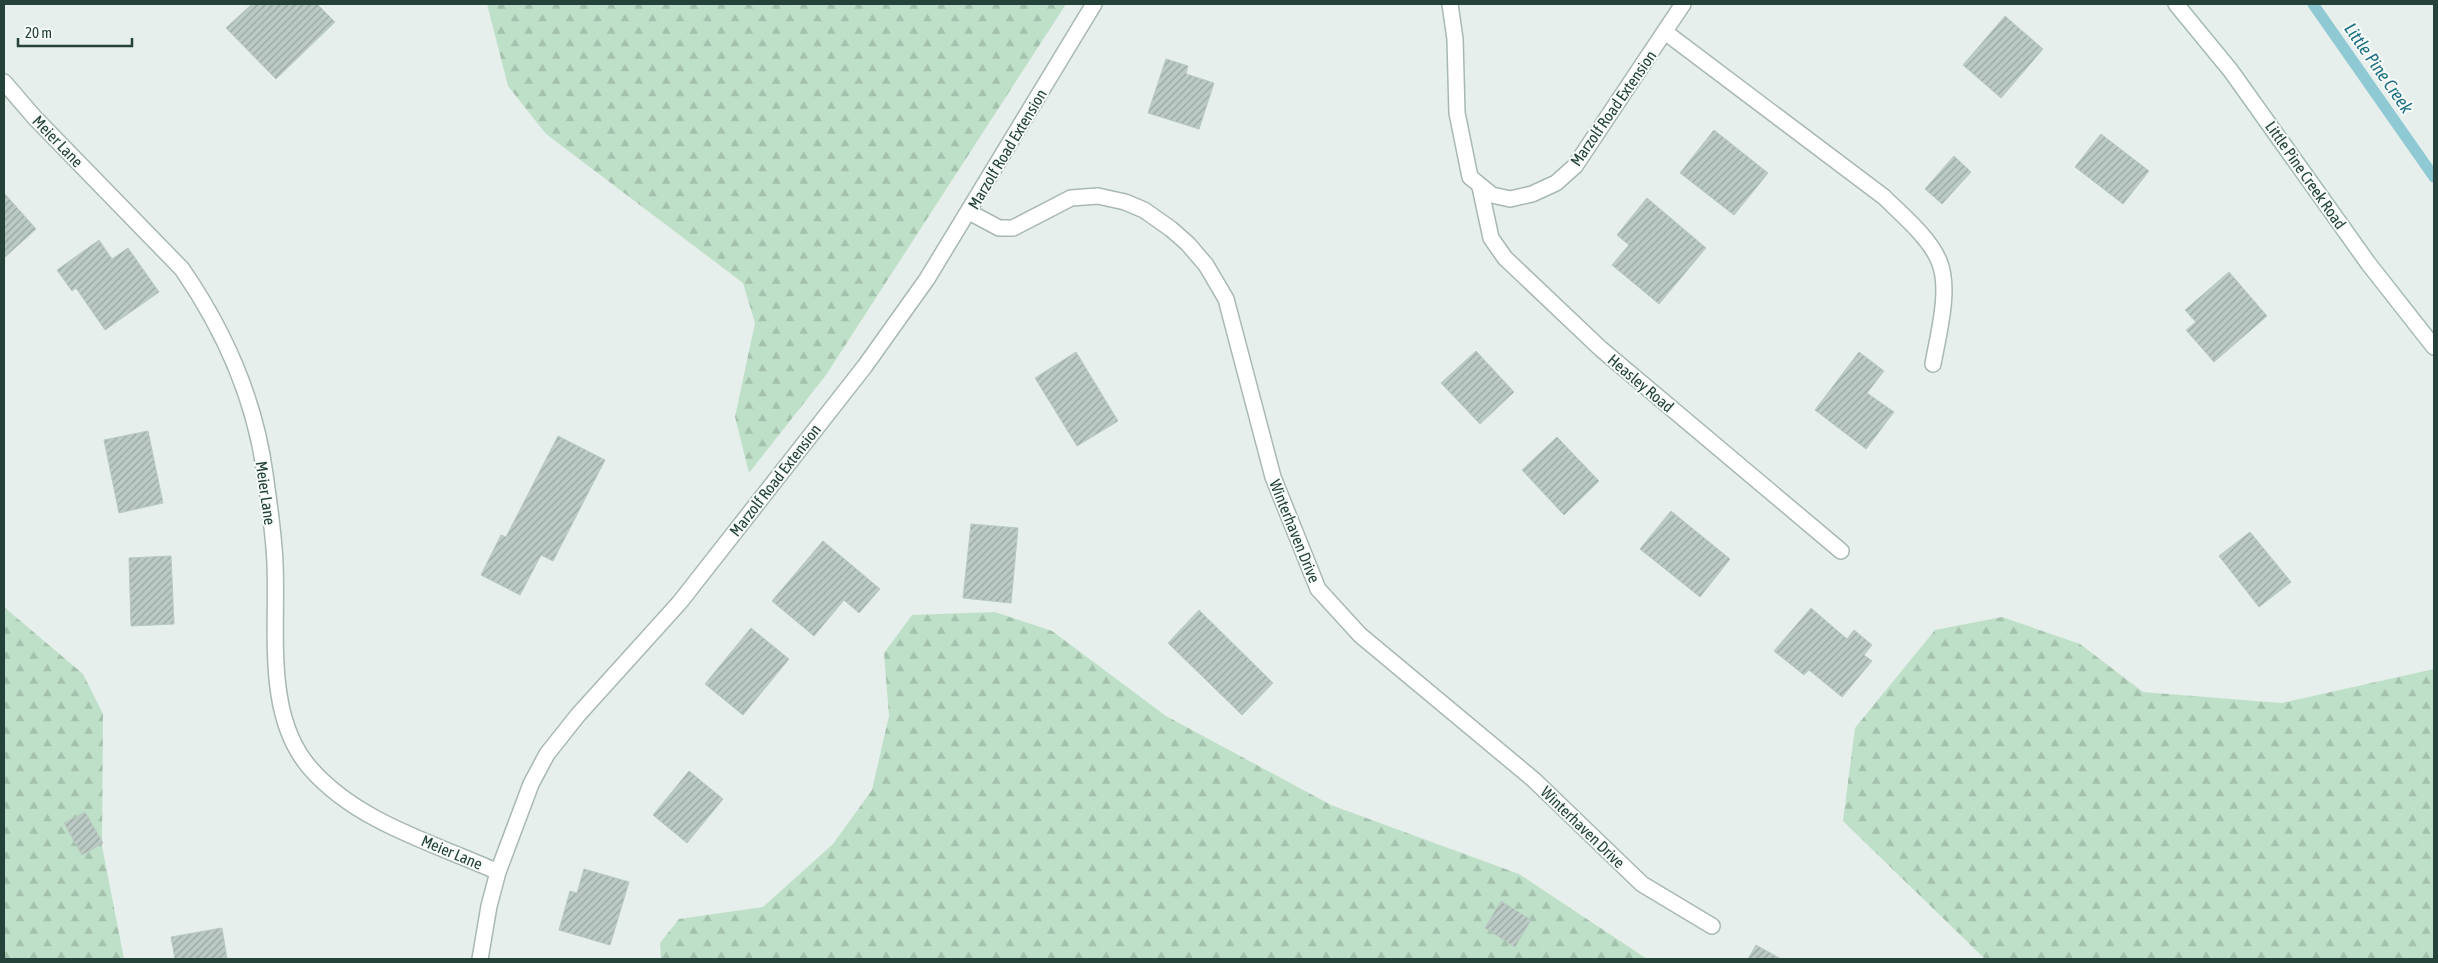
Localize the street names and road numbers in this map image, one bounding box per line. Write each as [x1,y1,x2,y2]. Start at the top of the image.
street label: Marzolf Road Extension [1566,47,1660,169]
street label: Marzolf Road Extension [964,86,1050,212]
street label: Meier Lane [29,112,87,170]
street label: Little Pine Creek Road [2262,118,2350,232]
street label: Heasley Road [1604,350,1677,416]
street label: Marzolf Road Extension [726,420,824,540]
street label: Meier Lane [253,460,279,526]
street label: Winterhaven Drive [1266,477,1324,585]
street label: Winterhaven Drive [1537,783,1629,871]
street label: Meier Lane [419,831,485,873]

